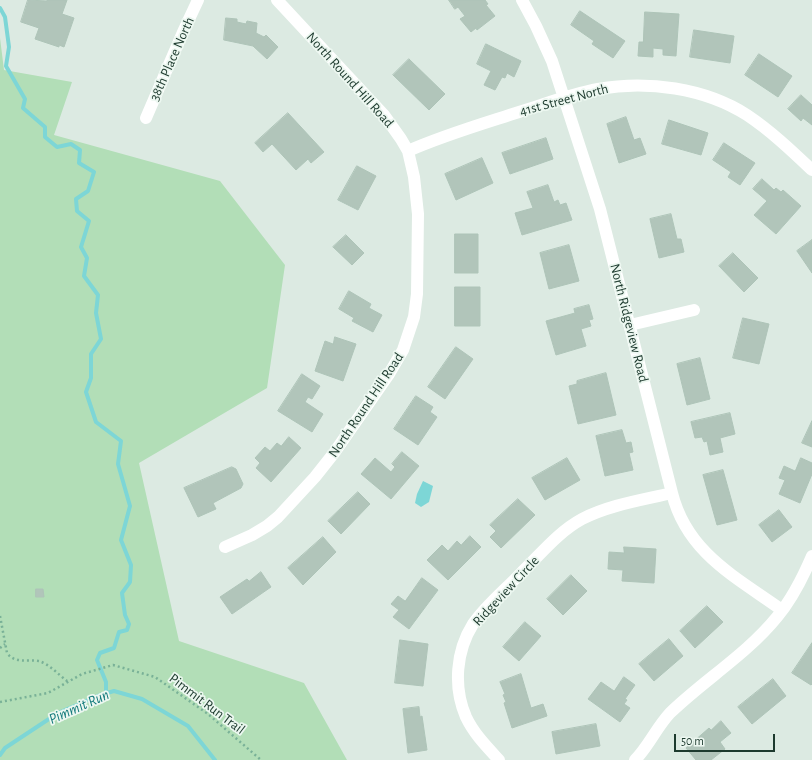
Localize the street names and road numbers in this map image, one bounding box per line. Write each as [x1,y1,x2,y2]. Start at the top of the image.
street label: 38th Place North [146,14,198,104]
street label: North Round Hill Road [303,29,397,131]
street label: 41st Street North [518,80,610,120]
street label: North Ridgeview Road [606,262,652,384]
street label: North Round Hill Road [325,350,407,460]
street label: Ridgeview Circle [469,552,543,630]
street label: Pimmit Run Trail [166,670,248,738]

